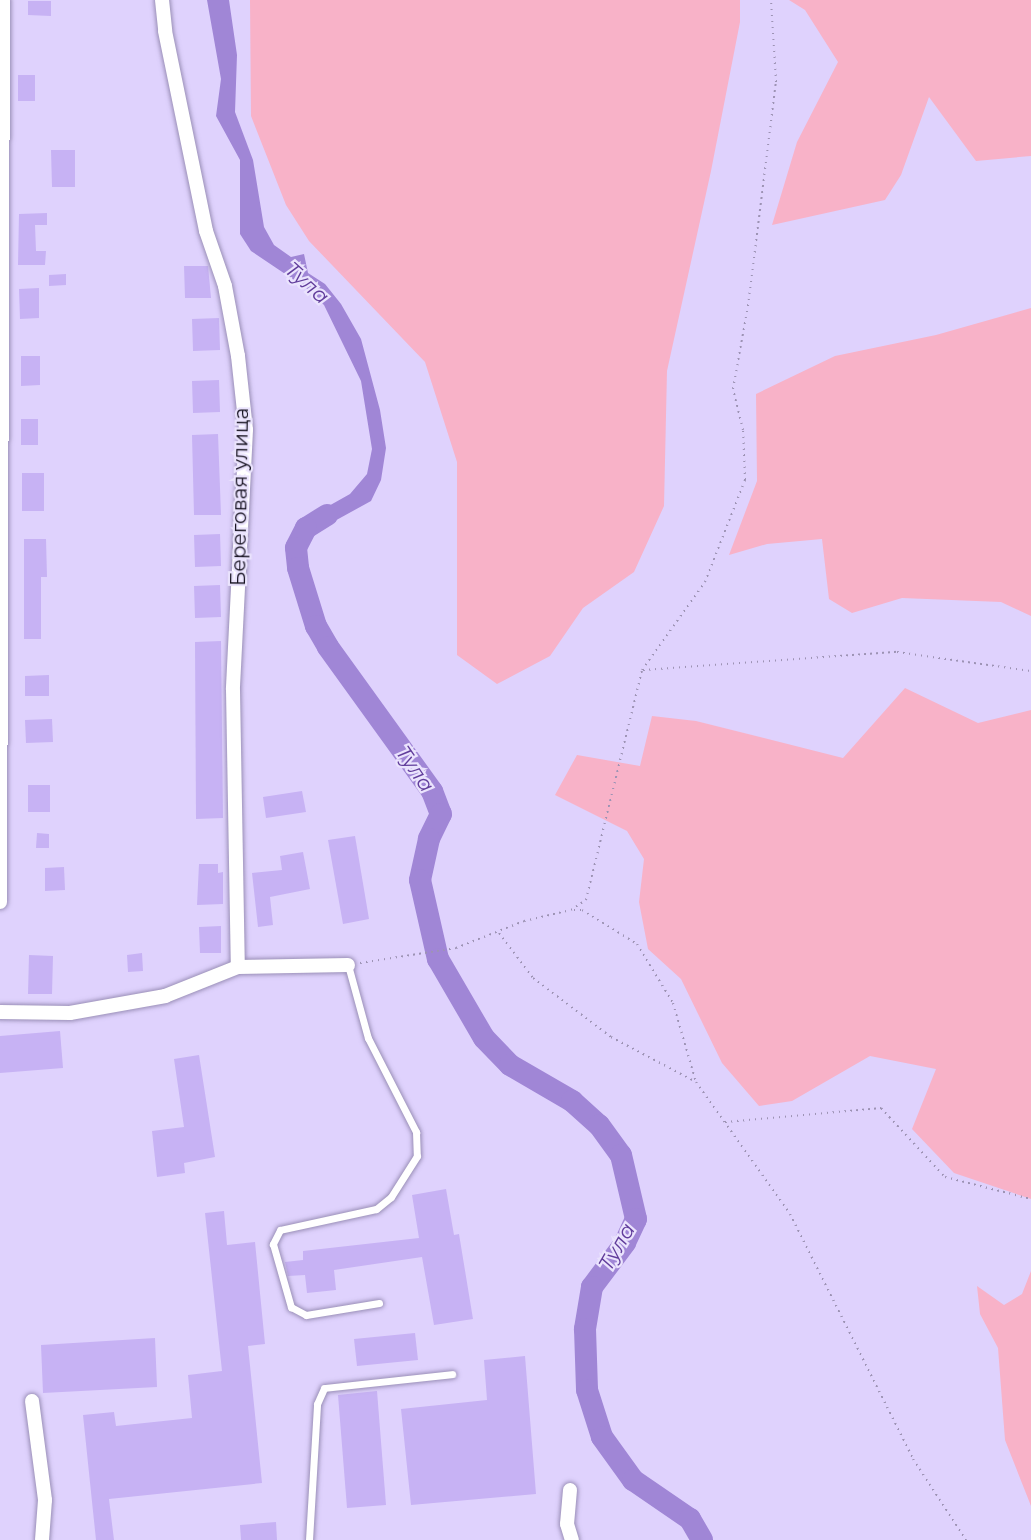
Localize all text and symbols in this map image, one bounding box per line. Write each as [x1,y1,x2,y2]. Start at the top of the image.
water label: Тула [280,257,334,309]
street label: Береговая улица [226,408,254,586]
water label: Тула [390,741,440,797]
water label: Тула [593,1219,641,1275]

